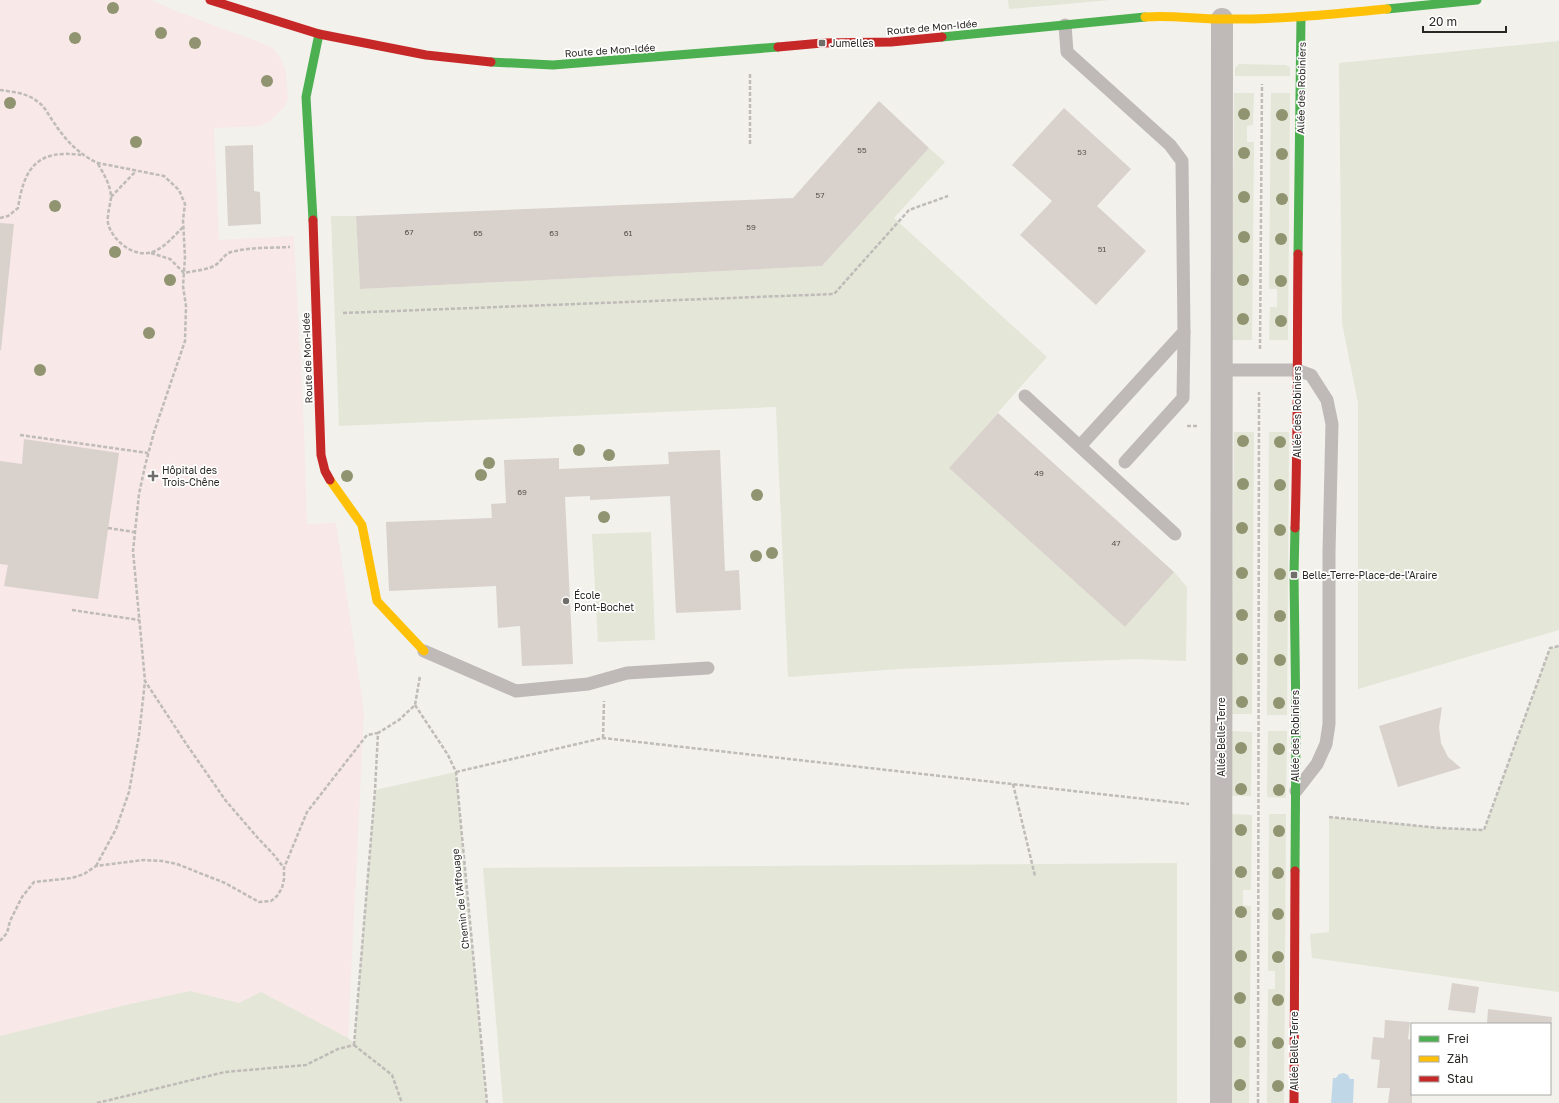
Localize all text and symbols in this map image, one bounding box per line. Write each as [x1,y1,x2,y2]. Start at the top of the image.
scale bar [1423,8,1506,34]
text: 20 m [1429,14,1457,29]
street label: Route de Mon-Idée [886,17,978,37]
place label: Jumelles [830,37,874,49]
marker: Jumelles [817,38,827,48]
street label: Route de Mon-Idée [564,41,656,59]
street label: Allée des Robiniers [1294,42,1308,134]
house number: 55 [857,145,867,155]
house number: 53 [1077,147,1087,157]
house number: 57 [816,190,824,200]
house number: 59 [746,222,756,232]
house number: 67 [404,227,414,237]
house number: 65 [473,228,483,238]
house number: 63 [549,228,559,238]
house number: 61 [624,228,632,238]
house number: 51 [1098,244,1106,254]
street label: Route de Mon-Idée [299,312,315,404]
street label: Allée des Robiniers [1291,366,1303,458]
place label: Hôpital des Trois-Chêne [162,464,220,488]
house number: 49 [1034,468,1044,478]
marker: Hôpital des Trois-Chêne [147,470,159,482]
house number: 69 [517,487,527,497]
house number: 47 [1111,538,1121,548]
place label: Belle-Terre-Place-de-l'Araire [1302,569,1438,581]
marker: Belle-Terre-Place-de-l'Araire [1289,570,1299,580]
place label: École Pont-Bochet [574,589,634,613]
marker: École Pont-Bochet [561,596,571,606]
street label: Allée des Robiniers [1289,690,1301,782]
street label: Allée Belle-Terre [1215,697,1227,777]
street label: Chemin de l'Affouage [449,848,471,950]
street label: Allée Belle-Terre [1288,1011,1300,1091]
legend [1411,1023,1551,1095]
text: Frei [1447,1031,1469,1046]
text: Zäh [1447,1051,1468,1066]
text: Stau [1447,1071,1473,1086]

